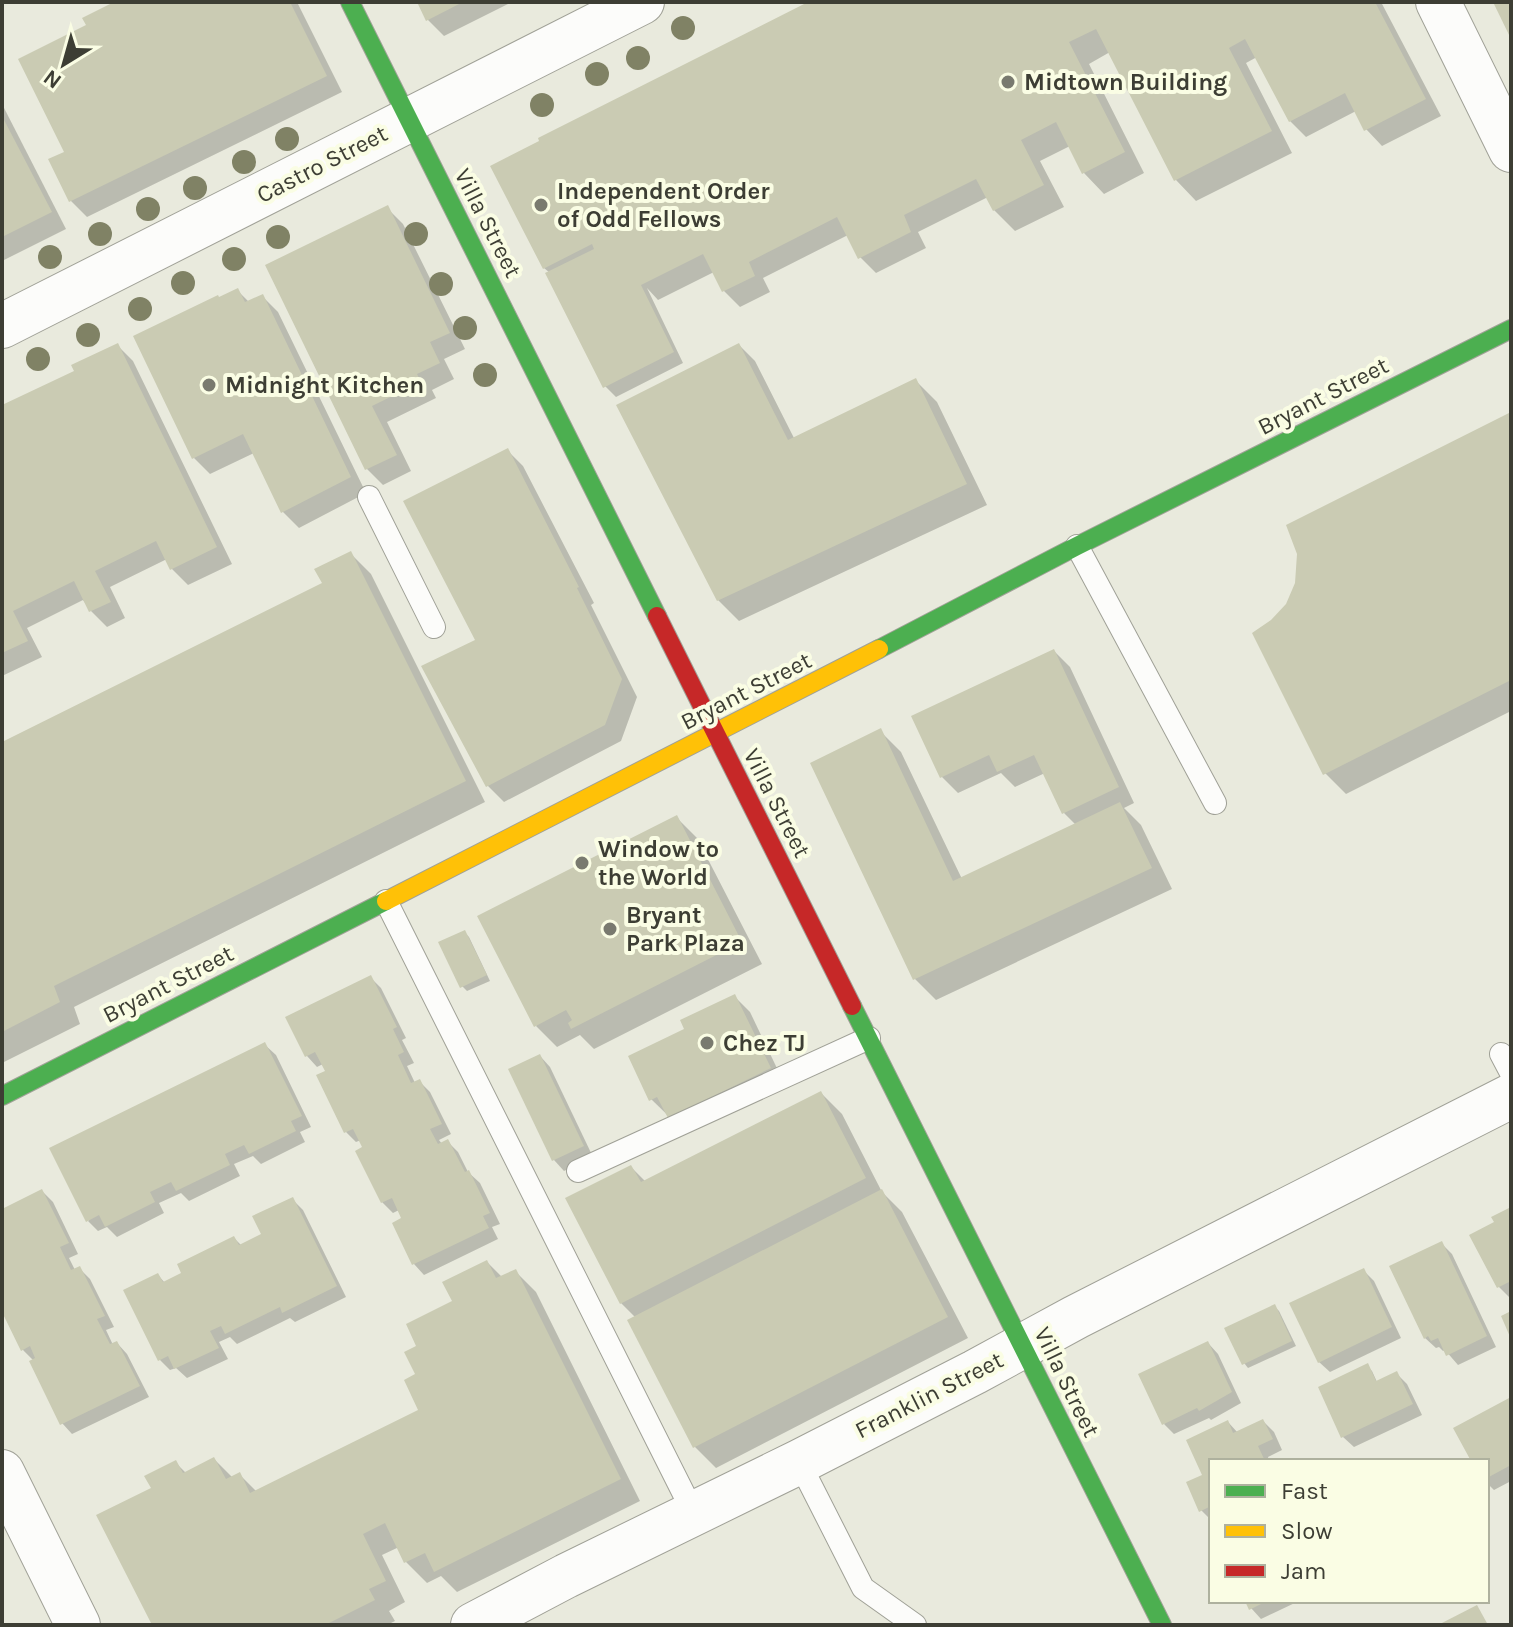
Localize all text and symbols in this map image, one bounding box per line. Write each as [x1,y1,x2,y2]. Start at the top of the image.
north arrow [24,24,104,104]
text: N [38,64,67,94]
place label: Midtown Building [1024,68,1227,96]
marker: Midtown Building [999,73,1017,91]
street label: Castro Street [252,119,392,209]
street label: Villa Street [449,164,527,282]
place label: Independent Order of Odd Fellows [557,177,770,233]
marker: Independent Order of Odd Fellows [532,196,550,214]
street label: Bryant Street [1253,351,1393,441]
place label: Midnight Kitchen [225,371,424,399]
marker: Midnight Kitchen [200,376,218,394]
street label: Bryant Street [676,646,816,736]
street label: Villa Street [738,744,816,862]
place label: Window to the World [598,835,719,891]
marker: Window to the World [573,854,591,872]
place label: Bryant Park Plaza [626,901,745,957]
marker: Bryant Park Plaza [601,920,619,938]
street label: Bryant Street [98,939,238,1029]
place label: Chez TJ [723,1029,805,1057]
marker: Chez TJ [698,1034,716,1052]
street label: Villa Street [1028,1322,1106,1442]
street label: Franklin Street [850,1346,1008,1444]
legend [1209,1459,1489,1603]
text: Fast [1281,1477,1328,1505]
text: Slow [1281,1517,1333,1545]
text: Jam [1281,1557,1326,1585]

